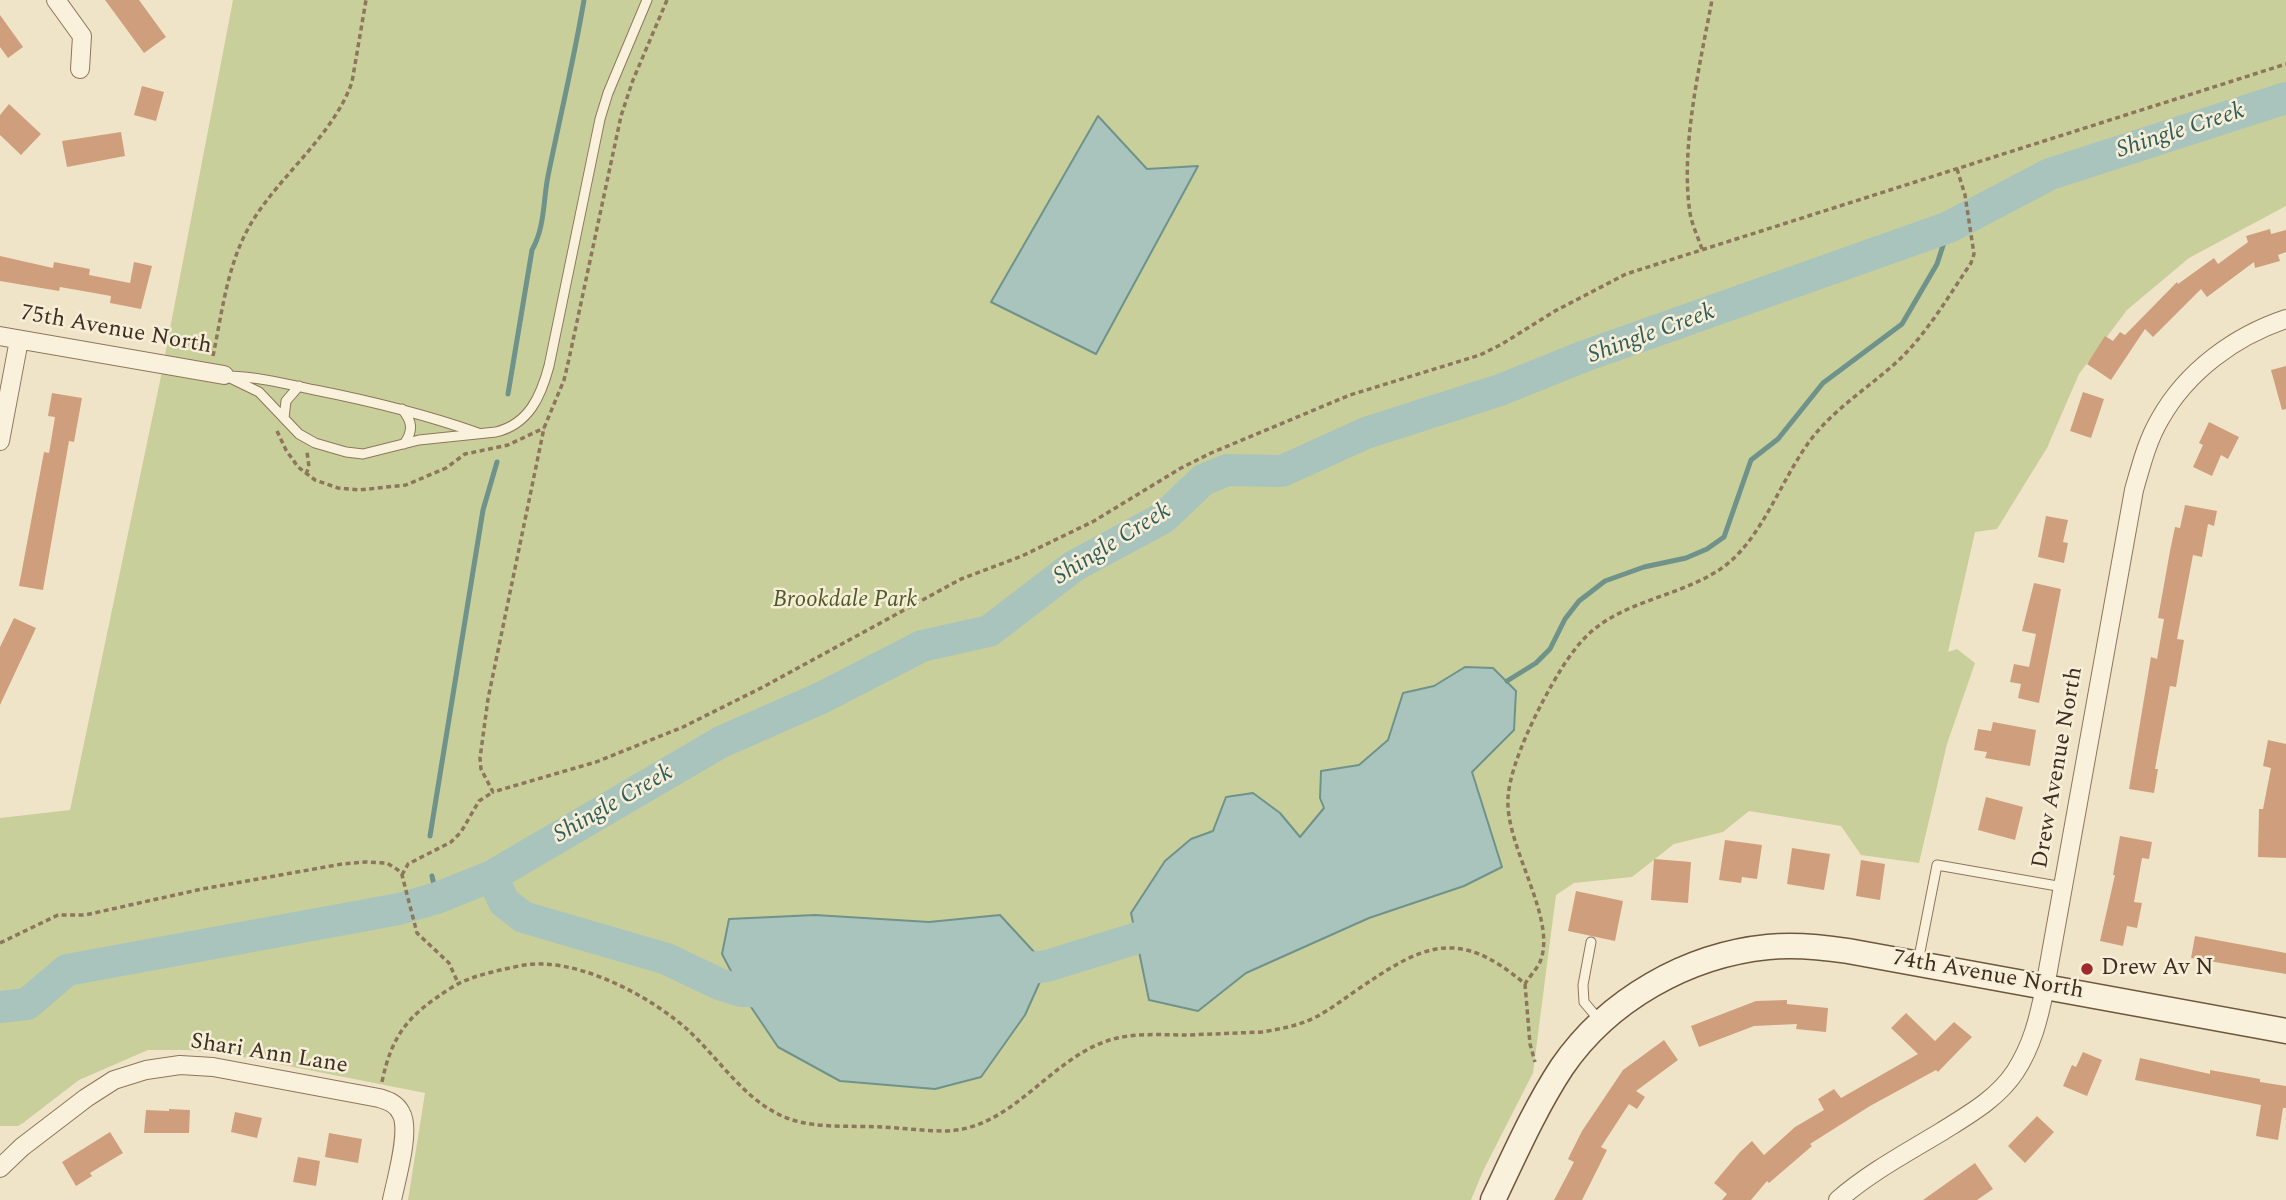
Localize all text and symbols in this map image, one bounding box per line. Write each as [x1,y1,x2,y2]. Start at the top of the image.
water label: Shingle Creek [2113,98,2249,166]
water label: Shingle Creek [1585,299,1719,371]
street label: 75th Avenue North [18,301,214,361]
water label: Shingle Creek [1049,498,1177,592]
park label: Brookdale Park [773,587,917,615]
street label: Drew Avenue North [2028,665,2090,871]
water label: Shingle Creek [549,759,679,851]
street label: 74th Avenue North [1890,946,2086,1006]
place label: Drew Av N [2101,955,2214,983]
marker: Drew Av N [2079,961,2095,977]
street label: Shari Ann Lane [188,1029,350,1081]

